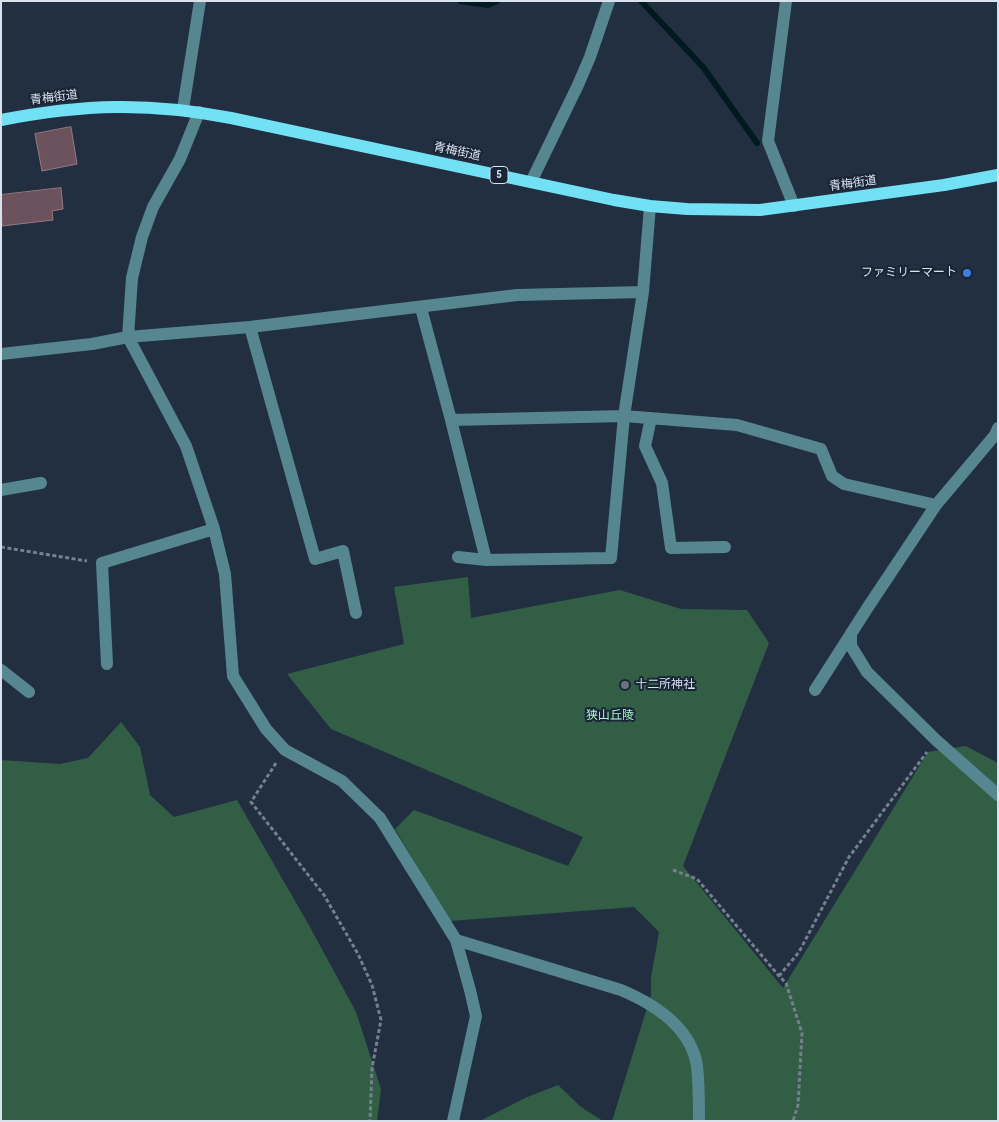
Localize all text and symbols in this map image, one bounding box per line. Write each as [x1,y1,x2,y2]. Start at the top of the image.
street label: 青梅街道 [29,88,79,108]
street label: 青梅街道 [432,140,482,164]
road number: 5 [490,166,508,184]
street label: 青梅街道 [828,174,878,194]
place label: ファミリーマート [861,266,957,280]
marker: ファミリーマート [961,267,973,279]
place label: 十二所神社 [635,678,695,692]
marker: 十二所神社 [619,679,631,691]
park label: 狭山丘陵 [586,709,634,723]

